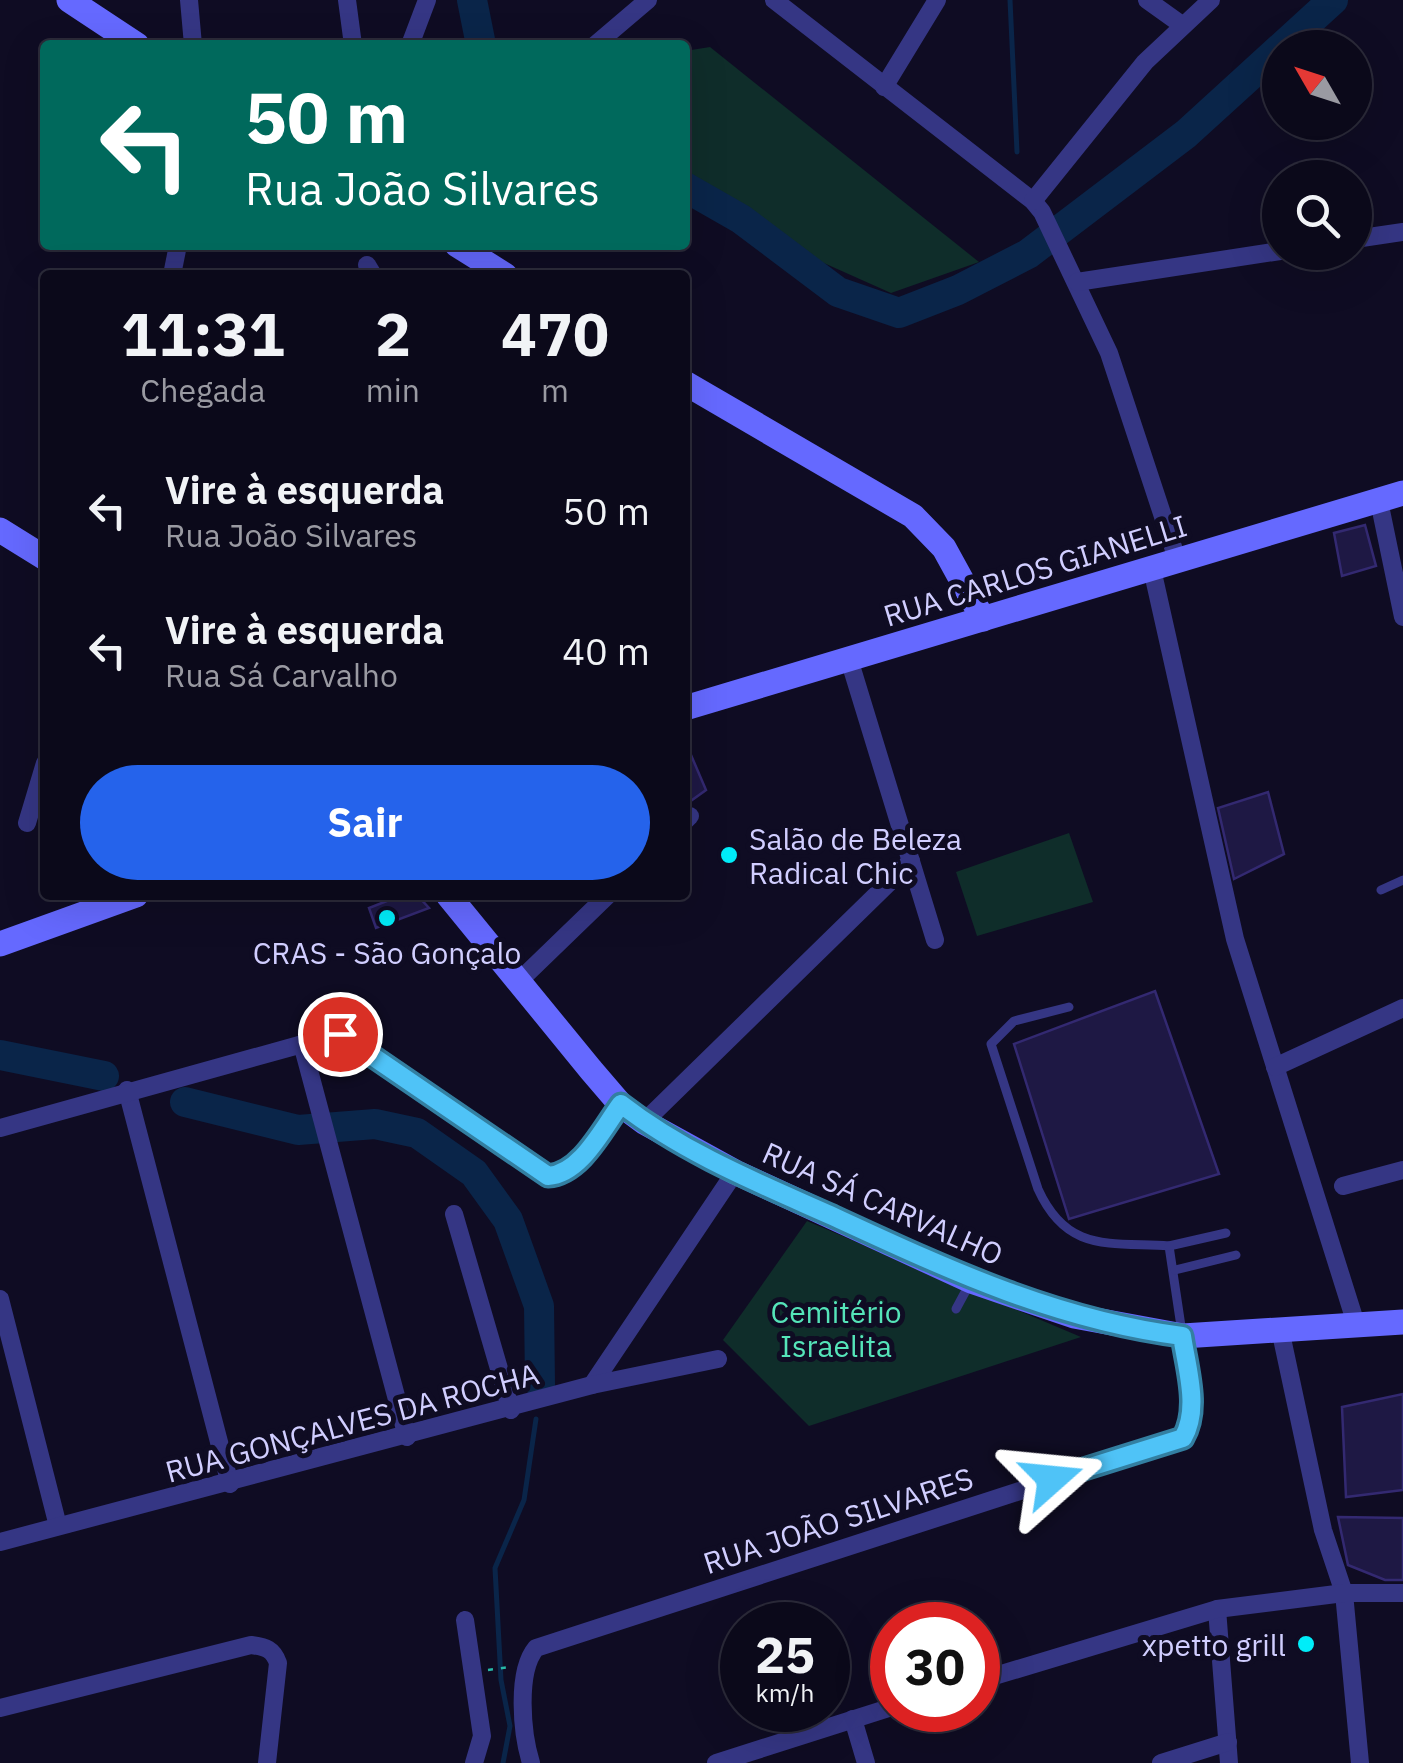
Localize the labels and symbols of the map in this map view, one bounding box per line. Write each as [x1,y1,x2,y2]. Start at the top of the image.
north arrow [1262,30,1372,140]
street label: RUA CARLOS GIANELLI [879,505,1191,635]
place label: Salão de Beleza Radical Chic [749,819,962,892]
marker: Salão de Beleza Radical Chic [718,844,740,866]
marker: CRAS - São Gonçalo [376,907,398,929]
place label: CRAS - São Gonçalo [253,933,521,972]
pin [298,992,383,1077]
street label: RUA SÁ CARVALHO [757,1133,1009,1273]
park label: Cemitério Israelita [771,1292,901,1365]
street label: RUA GONÇALVES DA ROCHA [161,1353,543,1491]
position arrow [1000,1427,1104,1531]
street label: RUA JOÃO SILVARES [698,1458,978,1582]
speed limit sign: 30 [870,1602,1000,1732]
place label: xpetto grill [1142,1625,1286,1664]
marker: xpetto grill [1295,1633,1317,1655]

